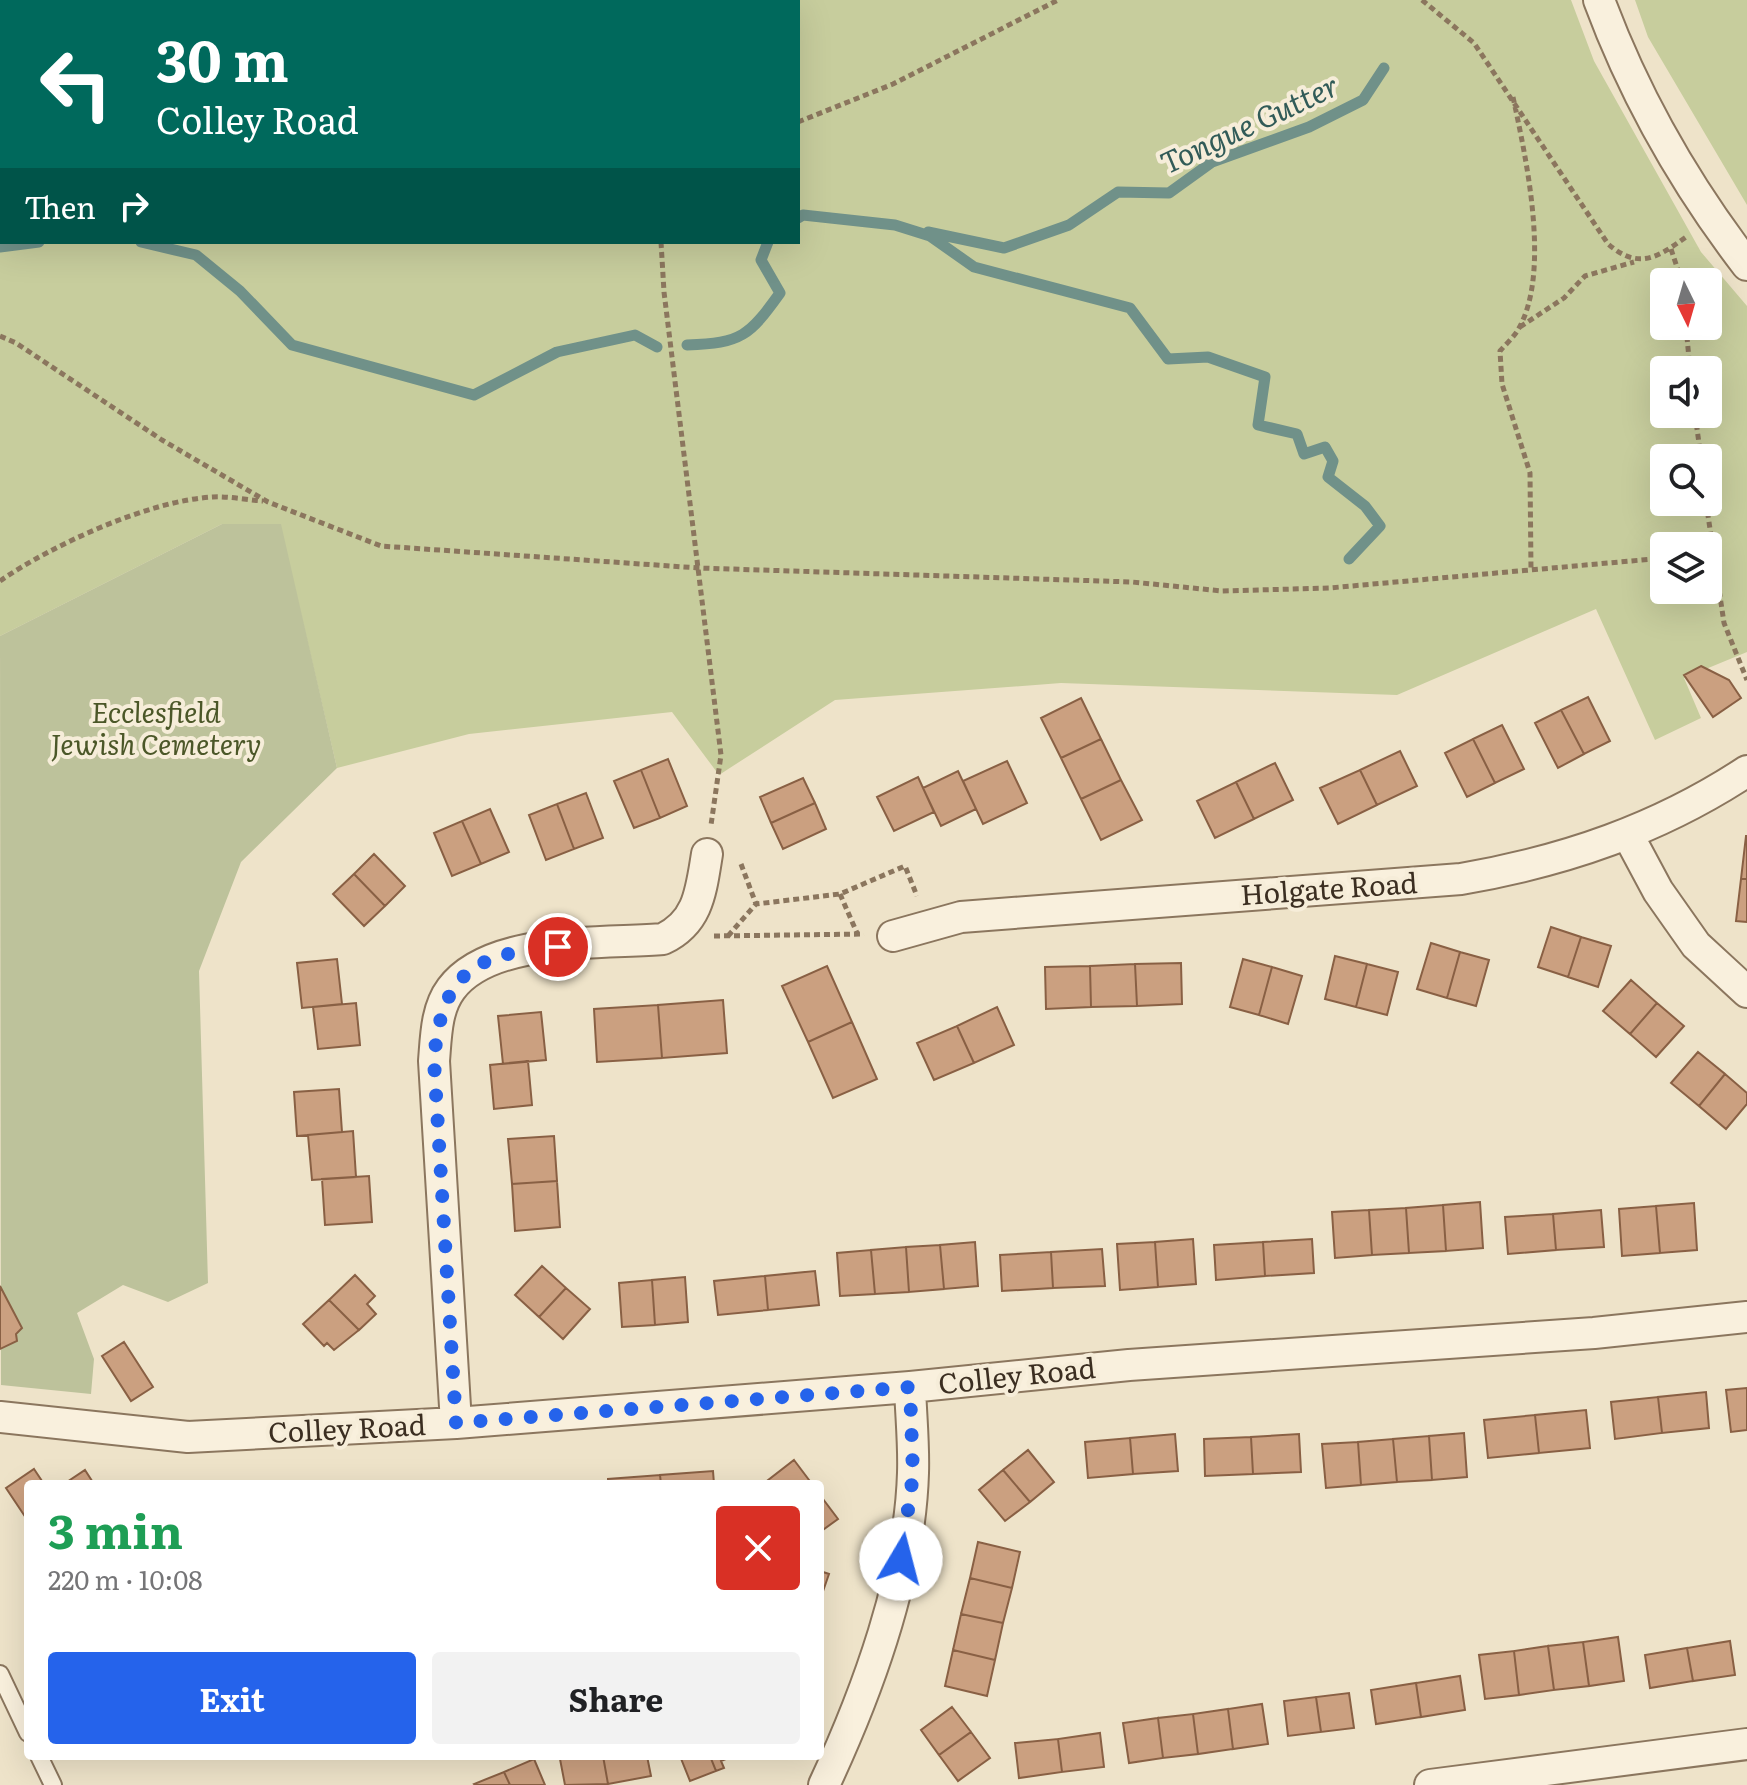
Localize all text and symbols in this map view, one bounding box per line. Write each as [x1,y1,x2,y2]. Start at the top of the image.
text: 30 m [156,16,289,99]
icon: left [24,32,128,136]
water label: Tongue Gutter [1152,62,1345,183]
text: Colley Road [156,92,359,145]
text: Then [24,184,96,228]
icon: right [112,184,156,228]
north arrow [1650,268,1722,340]
map controls [1650,268,1722,604]
button: sound [1650,356,1722,428]
button: search [1650,444,1722,516]
button: layers [1650,532,1722,604]
park label: Ecclesfield Jewish Cemetery [51,690,261,764]
street label: Holgate Road [1239,860,1419,914]
pin [524,913,592,981]
icon: arrive [536,925,580,969]
street label: Colley Road [936,1345,1097,1403]
street label: Colley Road [267,1402,427,1452]
text: 3 min [48,1493,183,1564]
button: close [716,1506,800,1590]
position arrow [859,1517,943,1601]
text: 220 m · 10:08 [48,1559,203,1598]
button: Exit [48,1652,416,1744]
button: Share [432,1652,800,1744]

